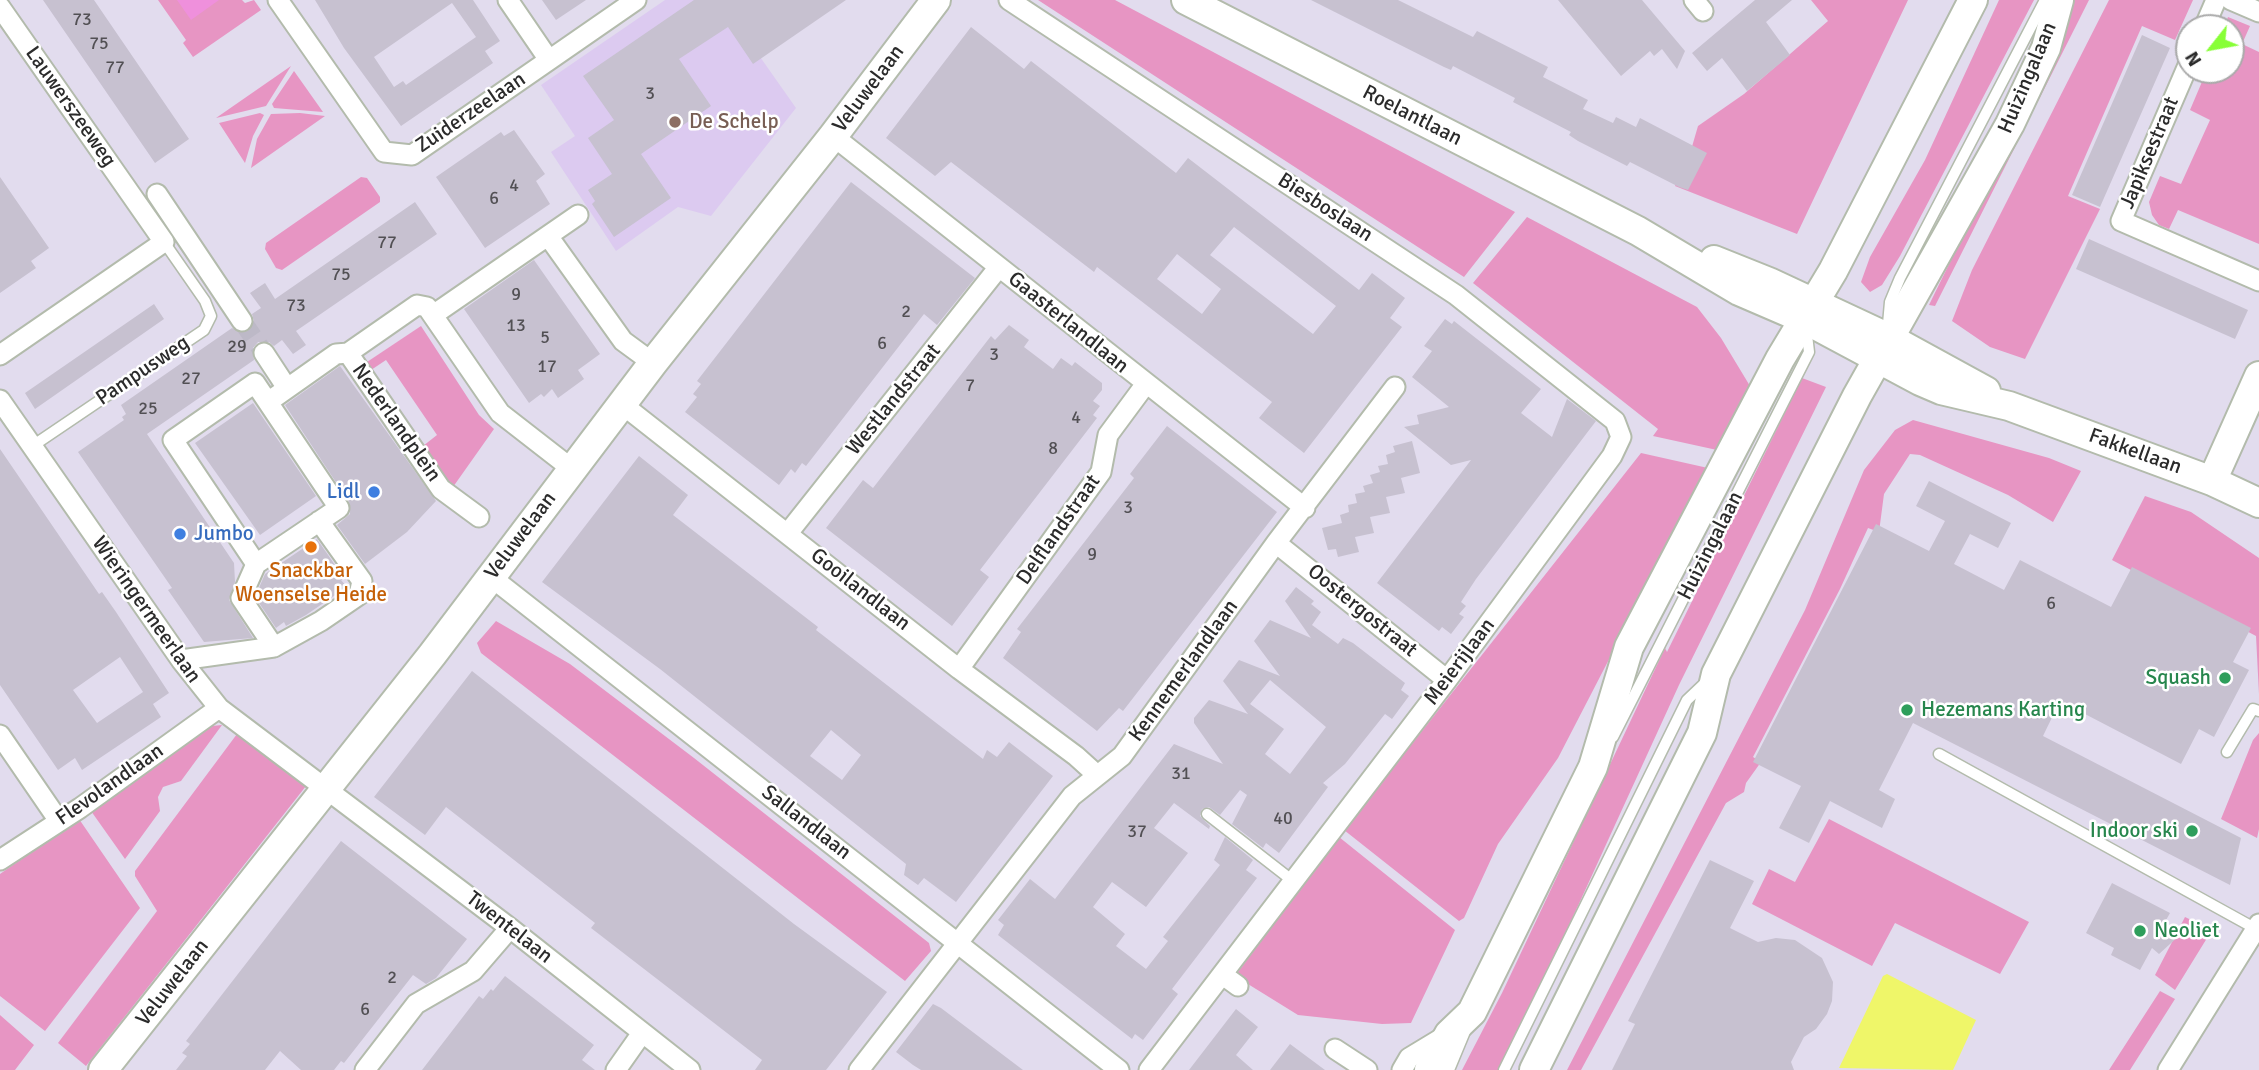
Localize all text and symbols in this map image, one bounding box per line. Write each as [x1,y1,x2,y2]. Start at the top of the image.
house number: 73 [72,9,92,31]
north arrow [2175,14,2245,84]
street label: Huizingalaan [1993,19,2063,137]
house number: 75 [89,33,109,55]
street label: Veluwelaan [828,40,910,138]
street label: Lauwerszeeweg [19,42,121,172]
text: N [2180,47,2207,71]
house number: 77 [105,57,125,79]
street label: Zuiderzeelaan [411,67,531,159]
street label: Roelantlaan [1358,80,1466,152]
house number: 3 [645,83,655,105]
street label: Japiksestraat [2115,93,2185,213]
place label: De Schelp [689,109,779,135]
marker: De Schelp [667,114,683,130]
street label: Biesboslaan [1273,168,1377,248]
house number: 4 [509,175,519,197]
house number: 6 [489,188,499,210]
house number: 77 [377,232,397,254]
house number: 75 [331,264,351,286]
street label: Gaasterlandlaan [1003,267,1133,379]
house number: 9 [511,284,521,306]
house number: 73 [286,295,306,317]
house number: 2 [901,301,911,323]
house number: 13 [506,315,526,337]
house number: 5 [540,327,550,349]
street label: Pampusweg [92,331,194,411]
house number: 6 [877,333,887,355]
house number: 29 [227,336,247,358]
street label: Westlandstraat [841,339,947,461]
house number: 3 [989,344,999,366]
house number: 17 [537,356,557,378]
street label: Nederlandplein [346,359,446,487]
house number: 27 [181,368,201,390]
house number: 7 [965,375,975,397]
house number: 25 [138,398,158,420]
house number: 4 [1071,407,1081,429]
street label: Fakkellaan [2085,424,2185,480]
house number: 8 [1048,438,1058,460]
street label: Delflandstraat [1012,470,1106,590]
place label: Lidl [326,479,360,505]
marker: Lidl [366,484,382,500]
street label: Veluwelaan [480,487,562,585]
street label: Huizingalaan [1673,488,1749,604]
house number: 3 [1123,497,1133,519]
place label: Jumbo [194,521,254,547]
marker: Jumbo [172,526,188,542]
street label: Wieringermeerlaan [86,532,206,688]
marker: Snackbar Woenselse Heide [303,539,319,555]
street label: Gooilandlaan [805,543,915,637]
house number: 9 [1087,544,1097,566]
place label: Snackbar Woenselse Heide [235,558,387,608]
street label: Oostergostraat [1302,559,1422,663]
house number: 6 [2046,593,2056,615]
street label: Kennemerlandlaan [1124,595,1244,747]
street label: Meierijlaan [1419,614,1501,710]
place label: Squash [2145,665,2211,691]
marker: Squash [2217,670,2233,686]
place label: Hezemans Karting [1921,697,2085,723]
marker: Hezemans Karting [1899,702,1915,718]
street label: Flevolandlaan [51,739,169,831]
house number: 31 [1171,763,1191,785]
street label: Sallandlaan [756,780,856,866]
house number: 40 [1273,808,1293,830]
place label: Indoor ski [2090,818,2178,844]
house number: 37 [1127,821,1147,843]
marker: Indoor ski [2184,823,2200,839]
street label: Twentelaan [461,887,557,969]
place label: Neoliet [2154,918,2219,944]
marker: Neoliet [2132,923,2148,939]
street label: Veluwelaan [131,935,215,1031]
house number: 2 [387,967,397,989]
house number: 6 [360,999,370,1021]

